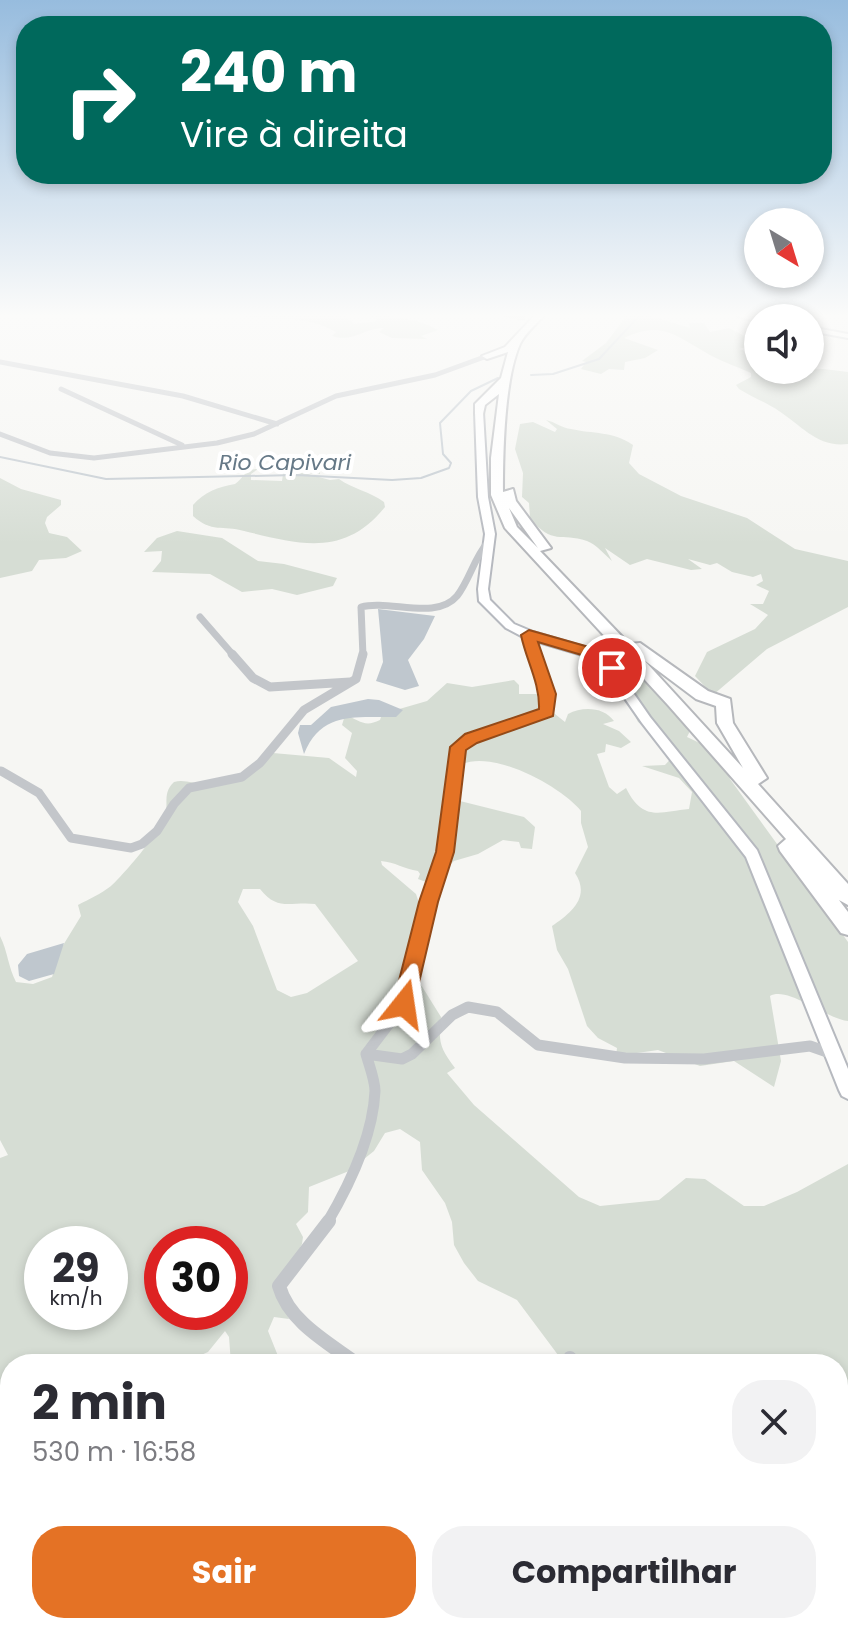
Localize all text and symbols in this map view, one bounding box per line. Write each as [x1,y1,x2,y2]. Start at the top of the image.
text: 240 m [180,33,358,112]
icon: right [48,48,152,152]
text: Vire à direita [180,109,408,160]
north arrow [744,208,824,288]
map controls [744,208,824,384]
button: sound [744,304,824,384]
water label: Rio Capivari [219,447,352,478]
pin [578,634,646,702]
icon: arrive [590,646,634,690]
position arrow [362,962,446,1046]
speed limit sign: 30 [144,1226,248,1330]
text: 29 [52,1240,100,1296]
text: km/h [49,1284,103,1312]
text: 2 min [32,1369,167,1436]
button: close [732,1380,816,1464]
text: 530 m · 16:58 [32,1434,196,1470]
button: Sair [32,1526,416,1618]
button: Compartilhar [432,1526,816,1618]

